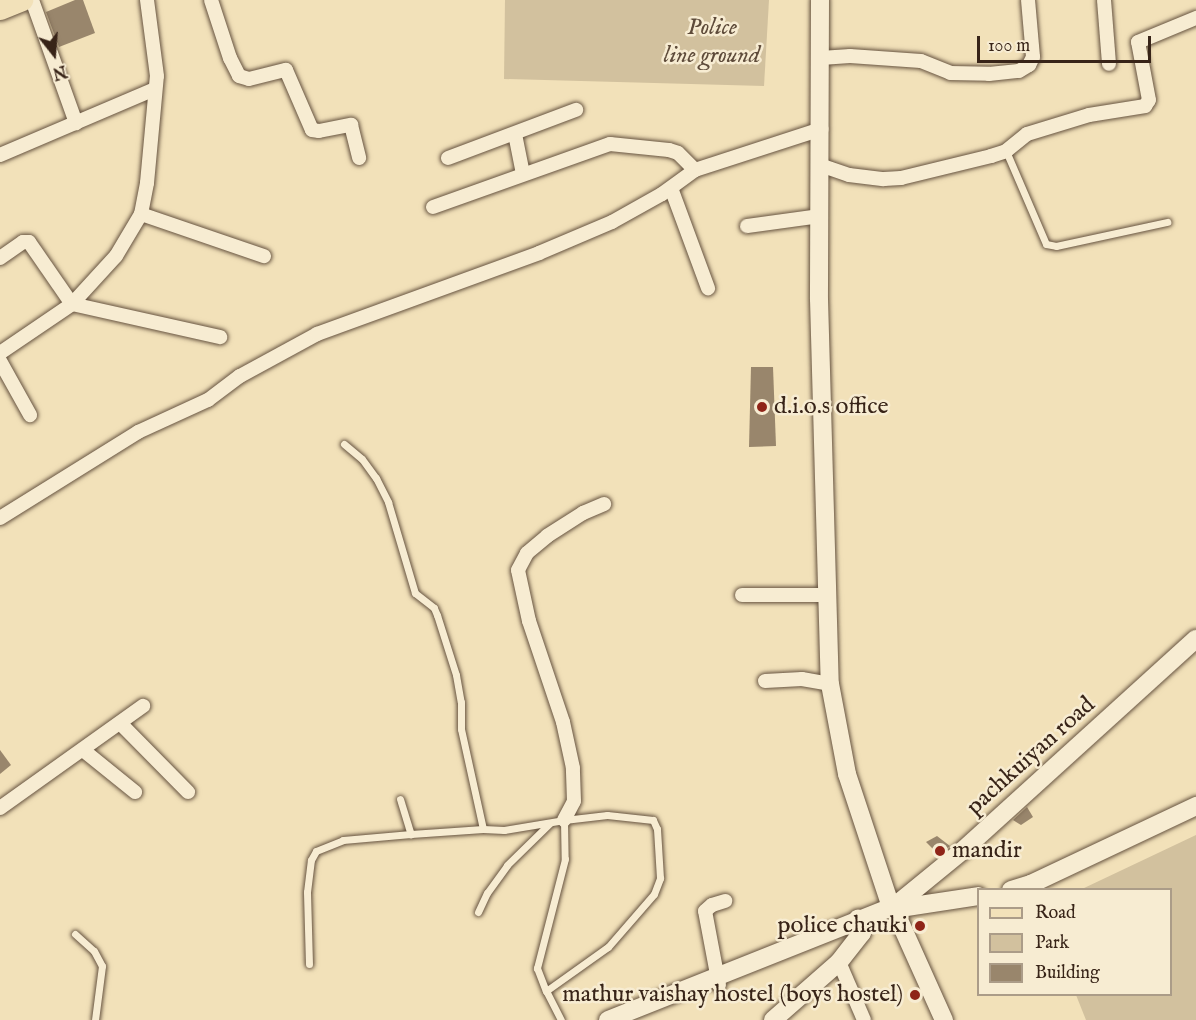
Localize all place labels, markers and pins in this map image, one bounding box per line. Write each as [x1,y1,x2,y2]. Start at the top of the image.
place label: d.i.o.s office [774,393,889,421]
marker: d.i.o.s office [755,400,769,414]
place label: mandir [952,837,1022,865]
marker: mandir [933,844,947,858]
place label: police chauki [778,912,908,940]
marker: police chauki [913,919,927,933]
place label: mathur vaishay hostel (boys hostel) [562,981,903,1009]
marker: mathur vaishay hostel (boys hostel) [908,988,922,1002]

